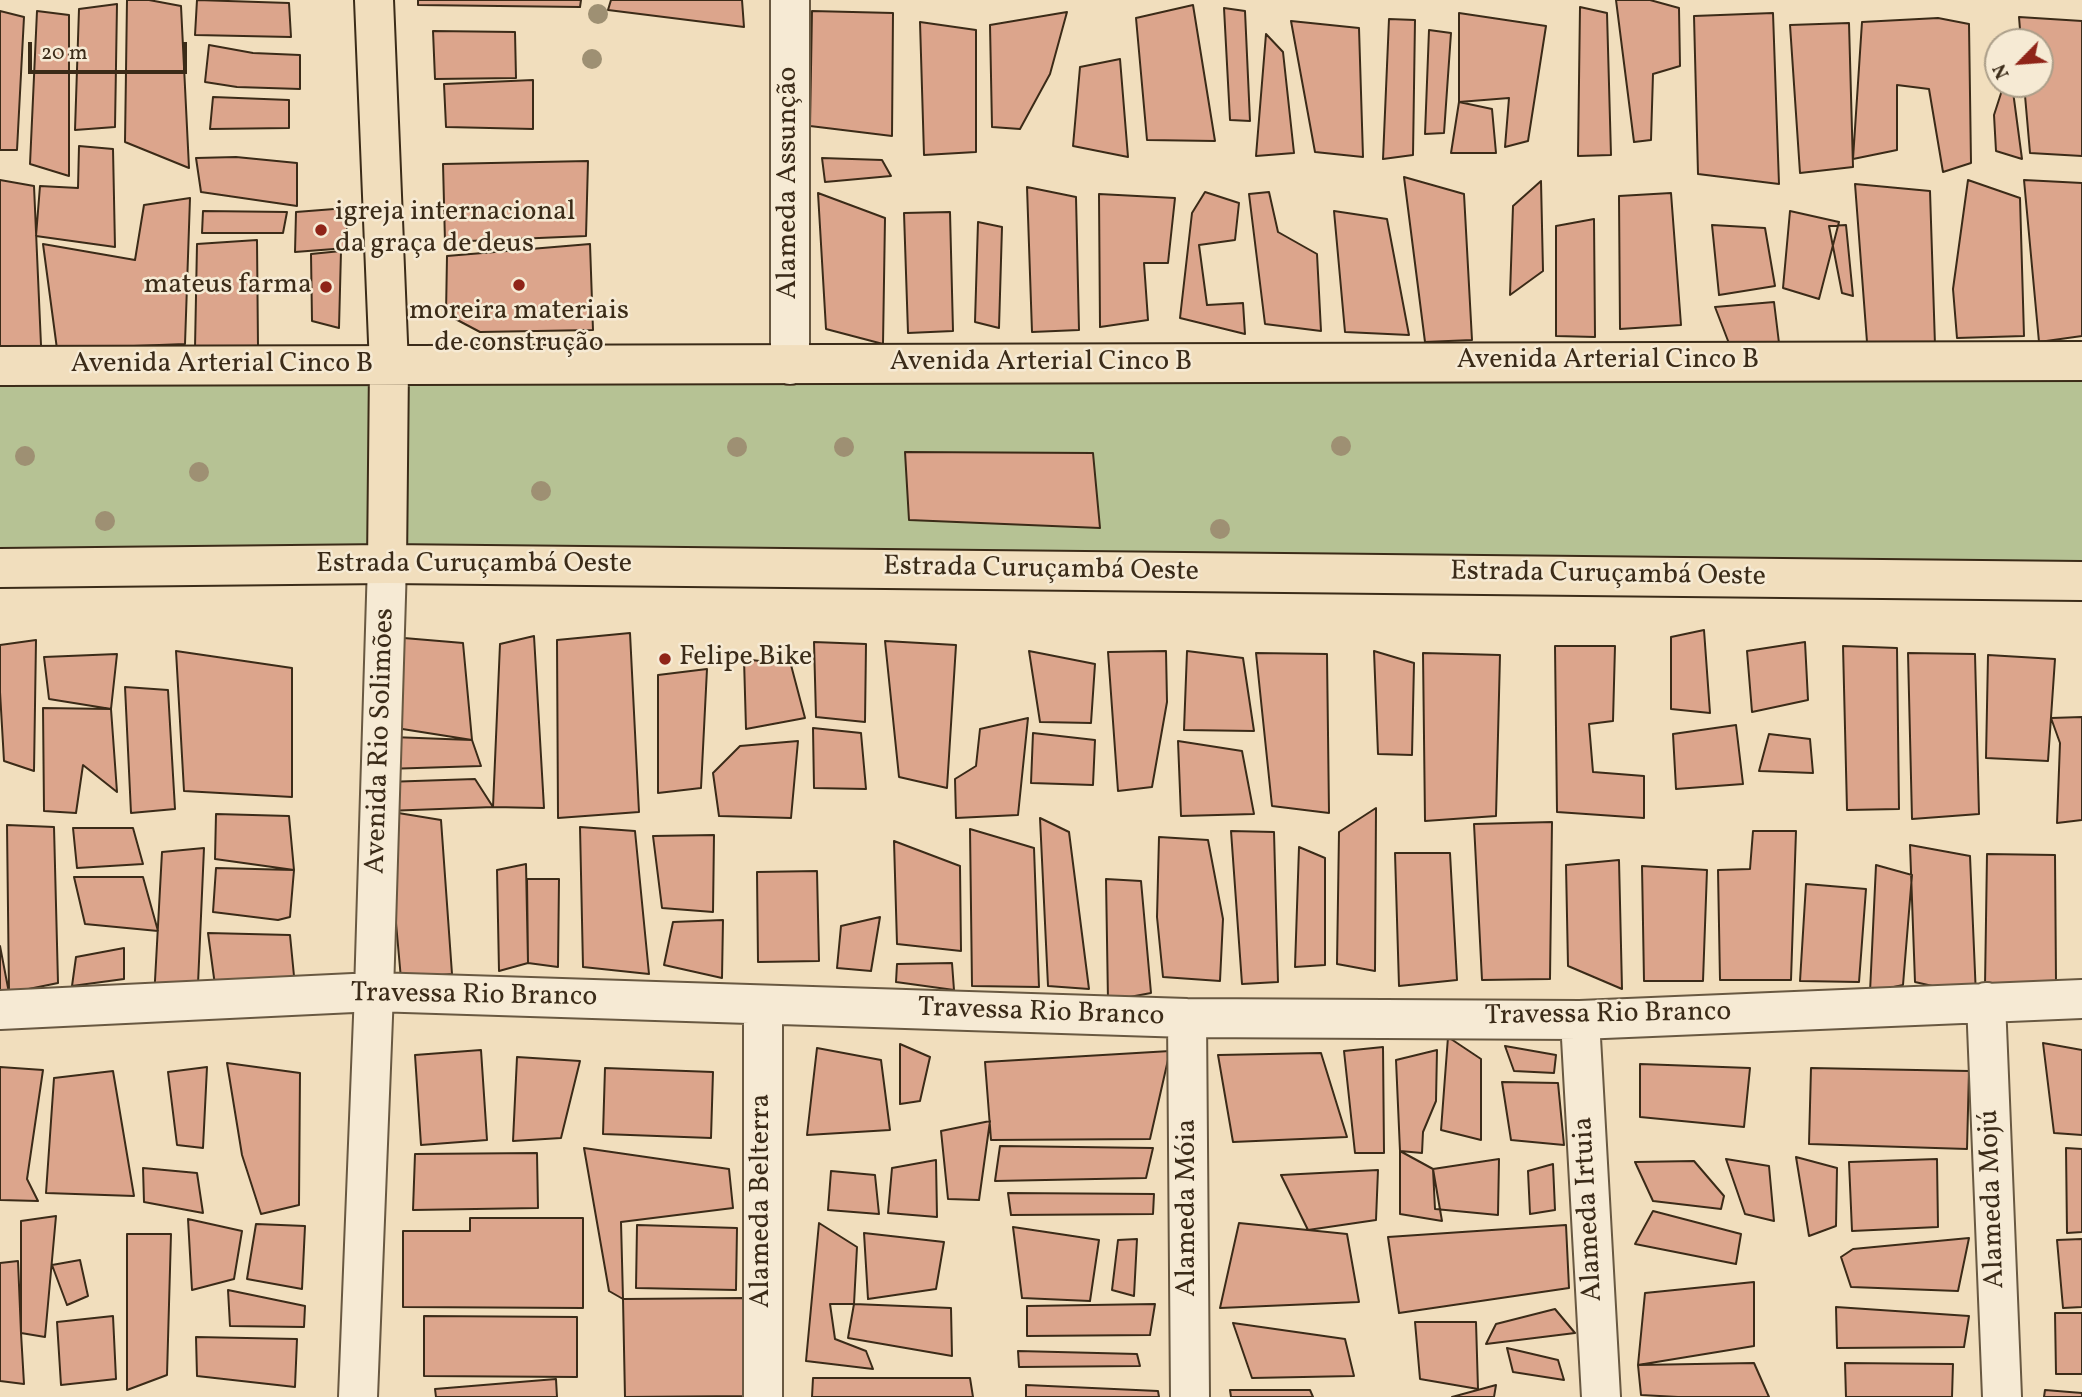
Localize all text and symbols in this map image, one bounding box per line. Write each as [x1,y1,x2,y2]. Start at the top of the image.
scale bar [32,28,191,72]
north arrow [1984,28,2054,98]
text: 20 m [41,39,87,68]
text: N [1987,59,2016,83]
street label: Alameda Assunção [773,67,807,299]
place label: igreja internacional da graça de deus [335,197,575,263]
marker: igreja internacional da graça de deus [313,222,329,238]
place label: mateus farma [144,270,312,304]
marker: moreira materiais de construção [511,277,527,293]
marker: mateus farma [318,279,334,295]
place label: moreira materiais de construção [409,296,629,362]
street label: Avenida Arterial Cinco B [1457,345,1759,379]
street label: Avenida Arterial Cinco B [890,347,1192,381]
street label: Avenida Arterial Cinco B [71,349,373,383]
street label: Estrada Curuçambá Oeste [316,549,632,583]
street label: Estrada Curuçambá Oeste [883,551,1199,591]
street label: Estrada Curuçambá Oeste [1450,556,1766,596]
street label: Avenida Rio Solimões [361,607,403,875]
place label: Felipe Bike [679,642,812,676]
marker: Felipe Bike [657,651,673,667]
street label: Travessa Rio Branco [350,978,598,1016]
street label: Travessa Rio Branco [917,993,1165,1035]
street label: Travessa Rio Branco [1484,997,1732,1035]
street label: Alameda Belterra [746,1094,780,1308]
street label: Alameda Mojú [1974,1109,2014,1289]
street label: Alameda Irtuia [1568,1116,1612,1302]
street label: Alameda Móia [1172,1119,1206,1297]

